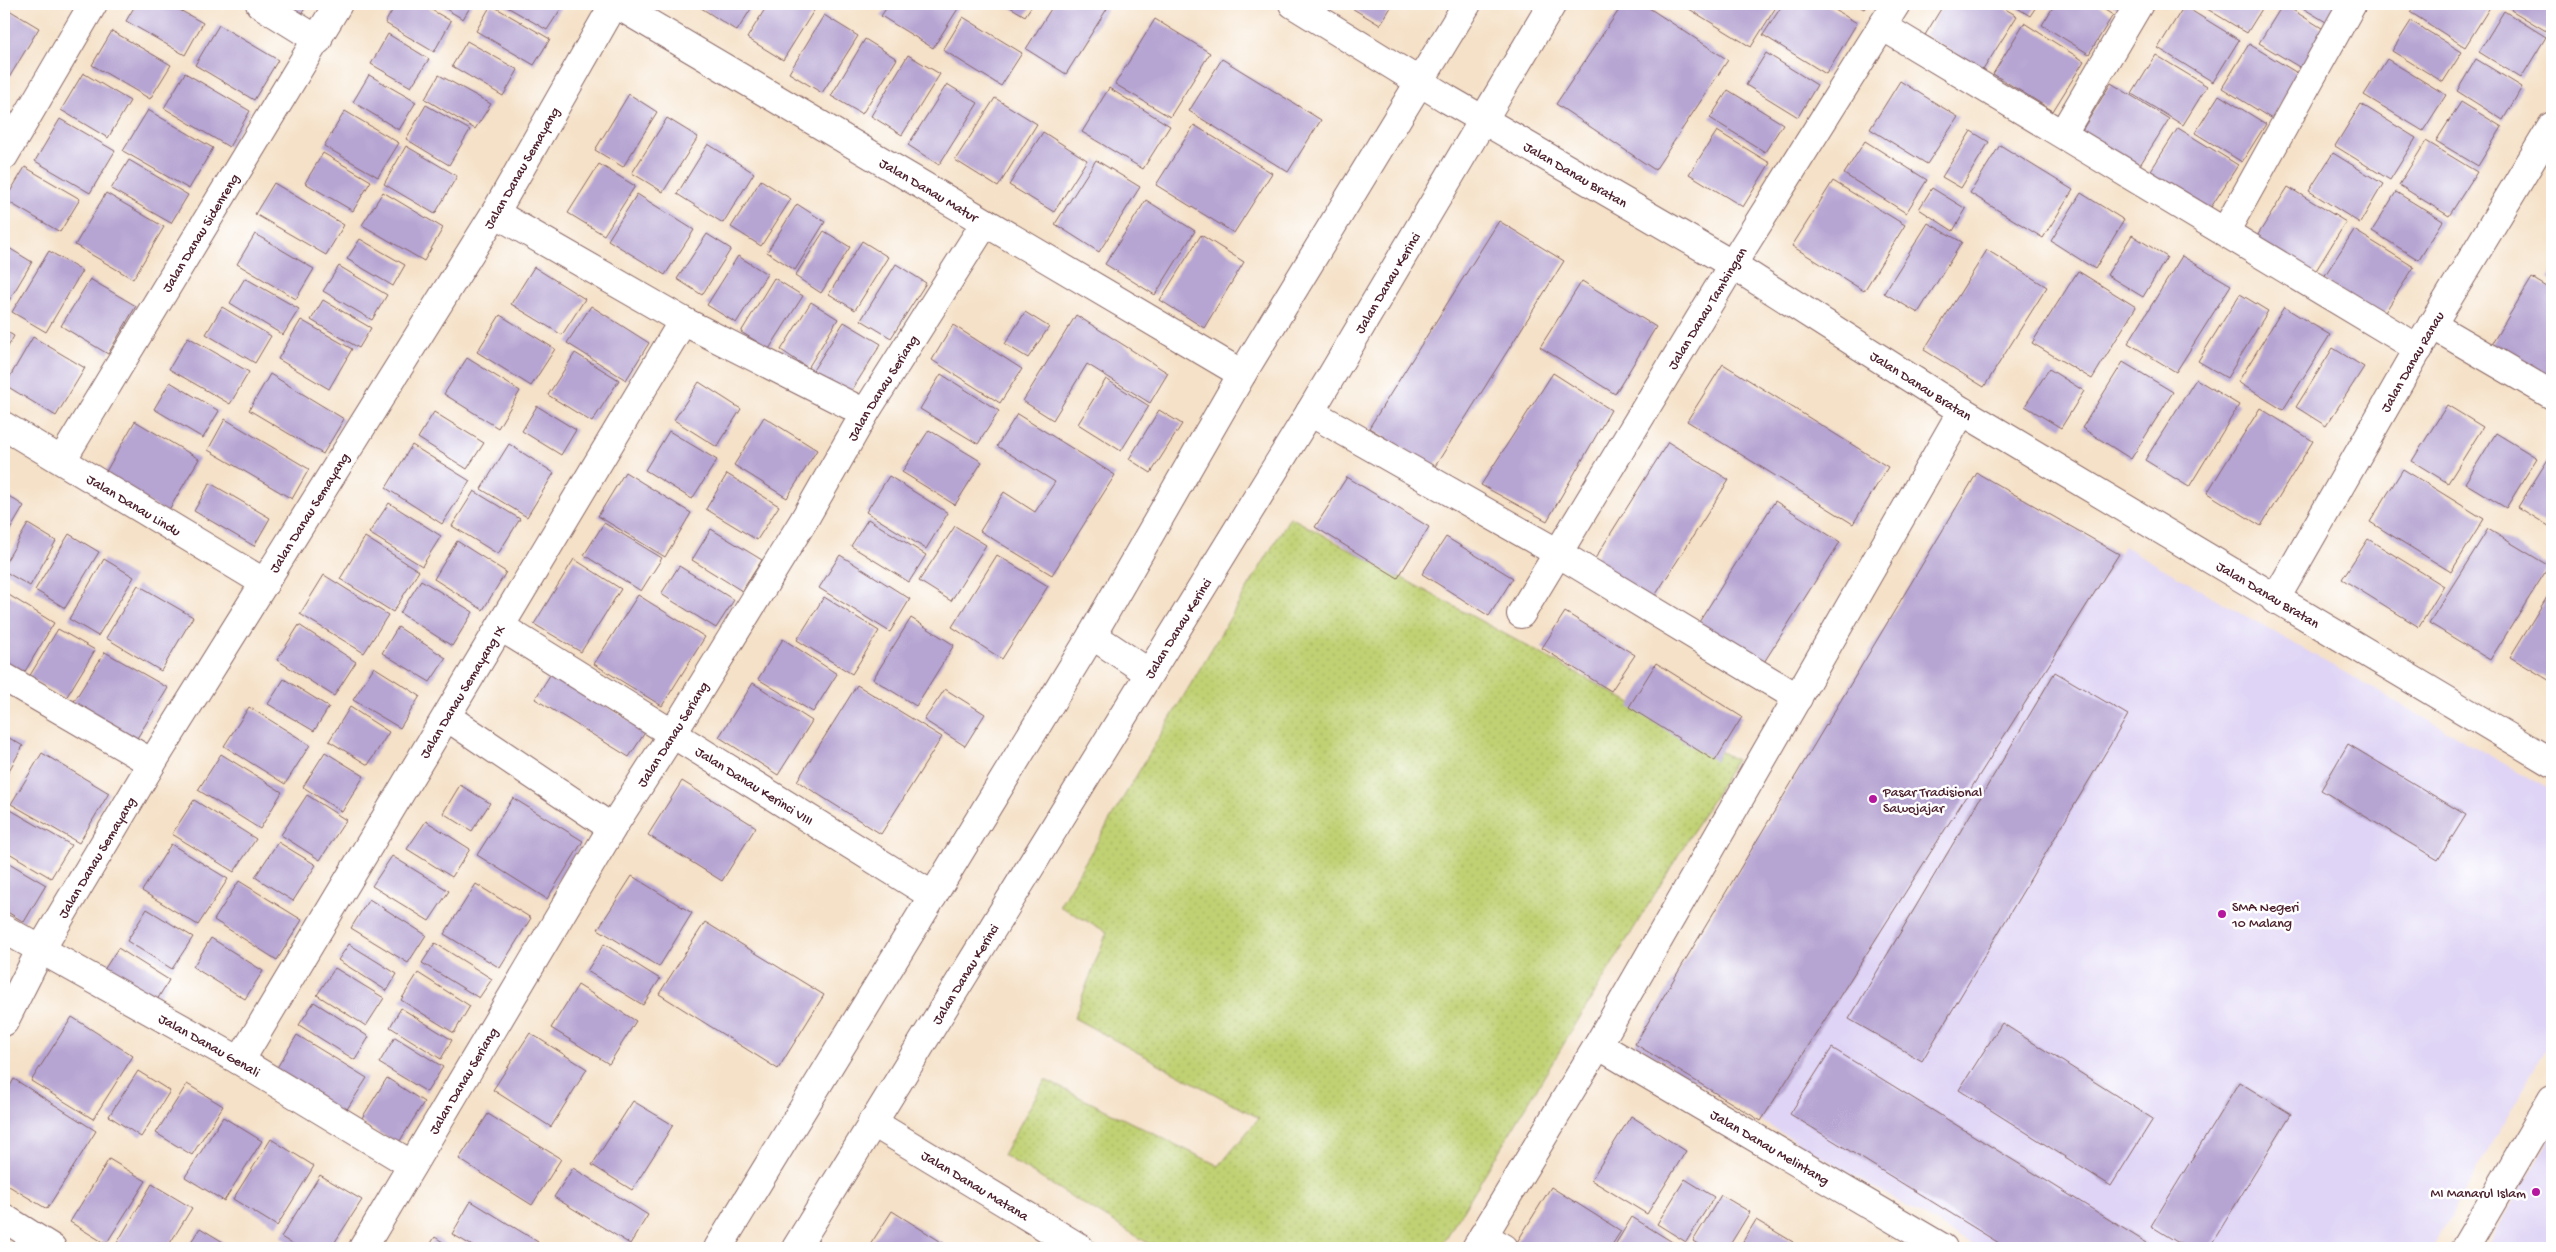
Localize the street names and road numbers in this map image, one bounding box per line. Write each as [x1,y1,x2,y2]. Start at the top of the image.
street label: Jalan Danau Semayang [481,104,565,233]
street label: Jalan Danau Bratan [1520,139,1630,213]
street label: Jalan Danau Matur [876,156,982,228]
street label: Jalan Danau Sidenreng [159,171,244,296]
street label: Jalan Danau Kerinci [1352,230,1426,337]
street label: Jalan Danau Tambingan [1665,244,1752,373]
street label: Jalan Danau Ranau [2378,309,2449,416]
street label: Jalan Danau Seriang [845,333,923,445]
street label: Jalan Danau Bratan [1866,348,1974,426]
street label: Jalan Danau Semayang [267,450,354,577]
street label: Jalan Danau Lindu [83,472,184,542]
street label: Jalan Danau Bratan [2212,559,2322,634]
street label: Jalan Danau Kerinci [1142,576,1217,682]
street label: Jalan Danau Semayang IX [417,622,510,762]
street label: Jalan Danau Seriang [635,679,714,791]
street label: Jalan Danau Kerinci VIII [691,744,816,830]
street label: Jalan Danau Semayang [55,795,141,922]
street label: Jalan Danau Kerinci [929,922,1004,1028]
street label: Jalan Danau Genali [155,1011,262,1082]
street label: Jalan Danau Seriang [426,1025,503,1138]
street label: Jalan Danau Melintang [1707,1107,1832,1190]
street label: Jalan Danau Matana [917,1148,1032,1227]

